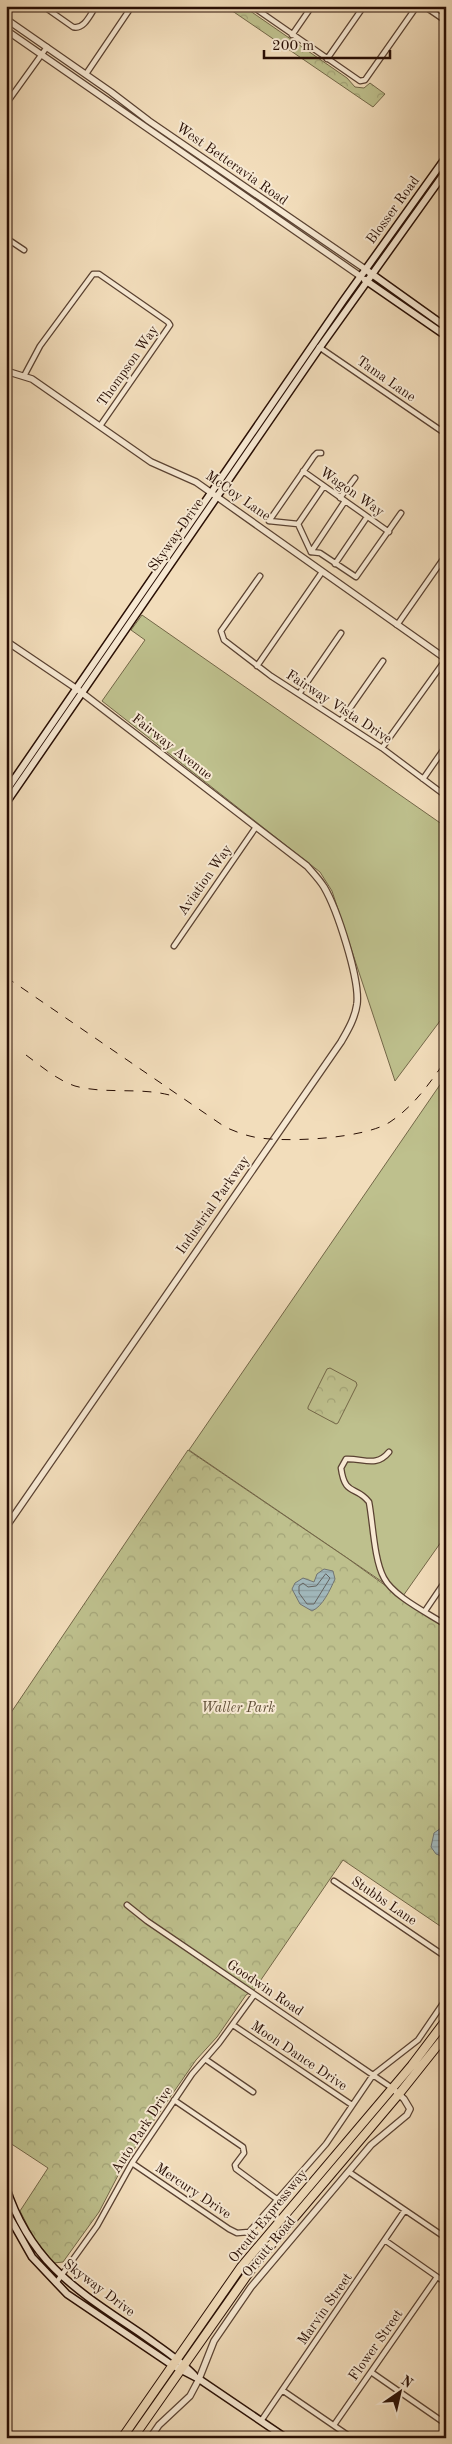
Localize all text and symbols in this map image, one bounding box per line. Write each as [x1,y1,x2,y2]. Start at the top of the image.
scale bar [264,28,391,60]
text: 200 m [272,39,314,54]
street label: West Betteravia Road [174,120,290,208]
street label: Blosser Road [364,174,422,246]
street label: Thompson Way [95,322,161,409]
street label: Tama Lane [354,354,418,404]
street label: Wagon Way [317,465,387,519]
street label: McCoy Lane [203,469,273,523]
street label: Skyway Drive [146,496,206,574]
street label: Fairway Vista Drive [284,668,394,746]
street label: Fairway Avenue [129,711,215,783]
street label: Aviation Way [175,842,235,918]
street label: Industrial Parkway [174,1153,252,1257]
park label: Waller Park [201,1701,275,1715]
street label: Stubbs Lane [349,1874,419,1928]
street label: Goodwin Road [224,1957,306,2019]
street label: Moon Dance Drive [248,2019,350,2093]
street label: Auto Park Drive [109,2084,175,2176]
street label: Mercury Drive [153,2161,233,2221]
street label: Orcutt Expressway [226,2166,310,2265]
street label: Orcutt Road [240,2214,298,2280]
street label: Skyway Drive [61,2257,137,2319]
street label: Marvin Street [295,2270,355,2347]
street label: Flower Street [346,2307,406,2383]
north arrow [374,2366,424,2416]
text: N [398,2373,415,2391]

